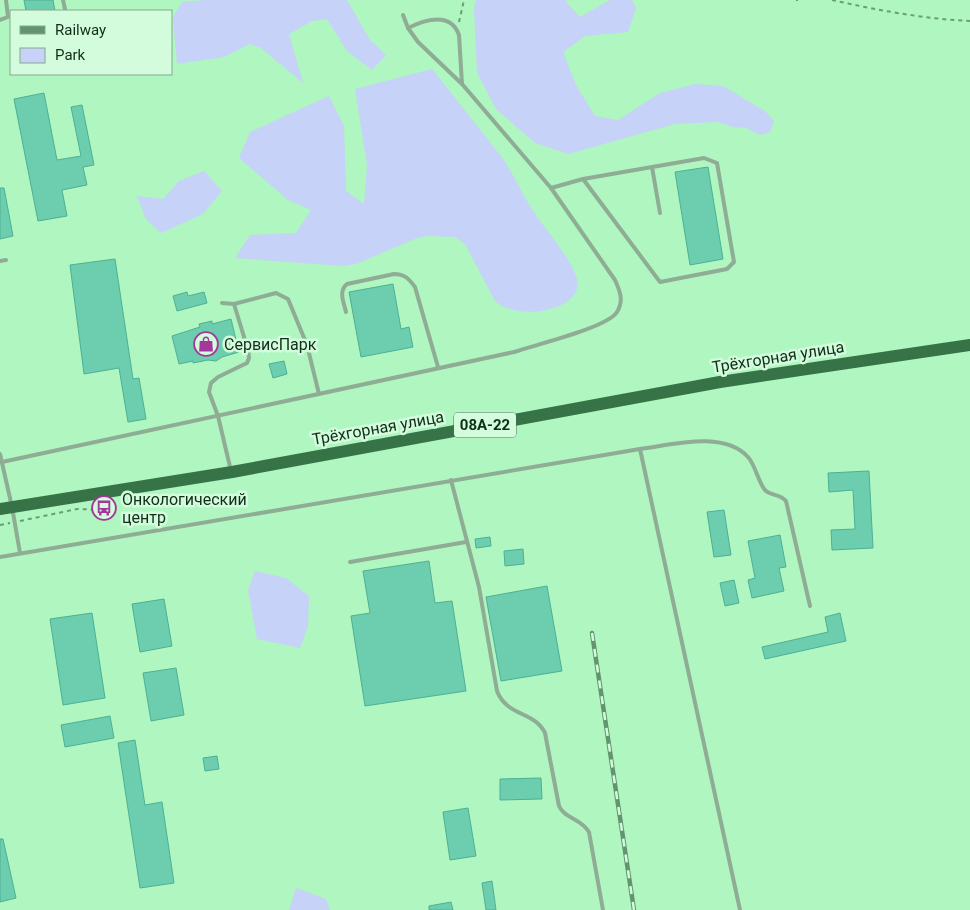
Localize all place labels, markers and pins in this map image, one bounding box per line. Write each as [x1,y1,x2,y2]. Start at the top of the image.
shop icon: СервисПарк [193,331,219,357]
place label: СервисПарк [224,335,317,354]
place label: Онкологический центр [122,490,247,527]
bus stop icon: Онкологический центр [91,495,117,521]

